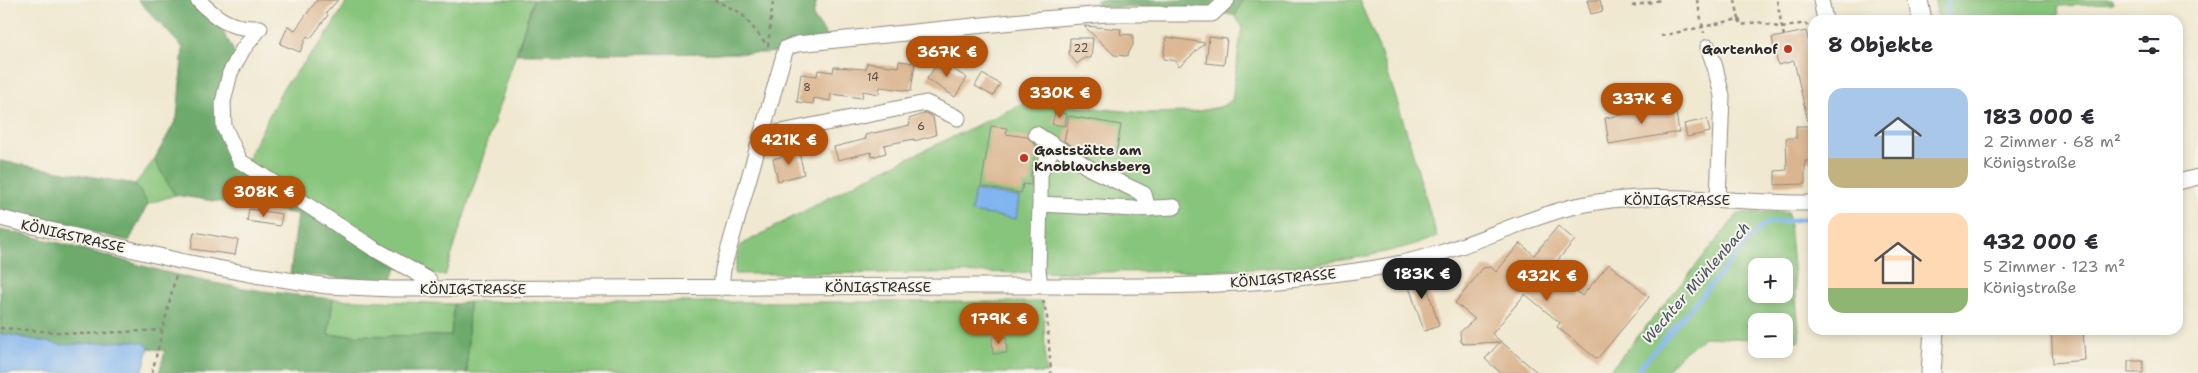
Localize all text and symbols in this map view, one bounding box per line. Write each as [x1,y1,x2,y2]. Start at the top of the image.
text: 8 Objekte [1828,31,1933,59]
icon: filters [2135,31,2163,59]
pin: 367K € [906,36,988,78]
place label: Gartenhof [1702,40,1778,58]
text: 367K € [917,41,977,62]
house number: 22 [1074,41,1088,56]
marker: Gartenhof [1782,43,1794,55]
house number: 14 [867,70,879,85]
pin: 330K € [1019,76,1101,119]
house number: 8 [803,80,811,95]
text: 330K € [1030,82,1090,103]
pin: 337K € [1601,82,1683,125]
text: 337K € [1612,88,1672,109]
text: 183 000 € [1983,103,2095,131]
icon: home [1868,108,1928,168]
house number: 6 [917,119,925,134]
pin: 421K € [748,124,830,166]
text: 421K € [761,129,817,150]
text: 2 Zimmer · 68 m² [1983,131,2121,152]
place label: Gaststätte am Knoblauchsberg [1034,141,1151,175]
marker: Gaststätte am Knoblauchsberg [1018,152,1030,164]
text: Königstraße [1983,152,2076,173]
pin: 308K € [223,176,305,218]
text: 308K € [233,181,295,202]
street label: KÖNIGSTRASSE [1624,191,1730,209]
street label: KÖNIGSTRASSE [19,215,127,257]
water label: Wechter Mühlenbach [1638,218,1754,348]
text: 432 000 € [1983,228,2098,256]
icon: home [1868,233,1928,293]
text: 5 Zimmer · 123 m² [1983,256,2125,277]
pin: 183K € [1381,258,1463,300]
map controls [1748,258,1793,358]
button: + [1748,258,1793,303]
pin: 432K € [1506,260,1588,302]
text: 183K € [1393,263,1451,284]
street label: KÖNIGSTRASSE [1229,264,1337,292]
text: 432K € [1517,265,1577,286]
text: Königstraße [1983,277,2076,298]
street label: KÖNIGSTRASSE [825,278,931,296]
street label: KÖNIGSTRASSE [420,280,526,298]
pin: 179K € [958,302,1040,345]
text: 179K € [971,308,1027,329]
button: − [1748,313,1793,358]

